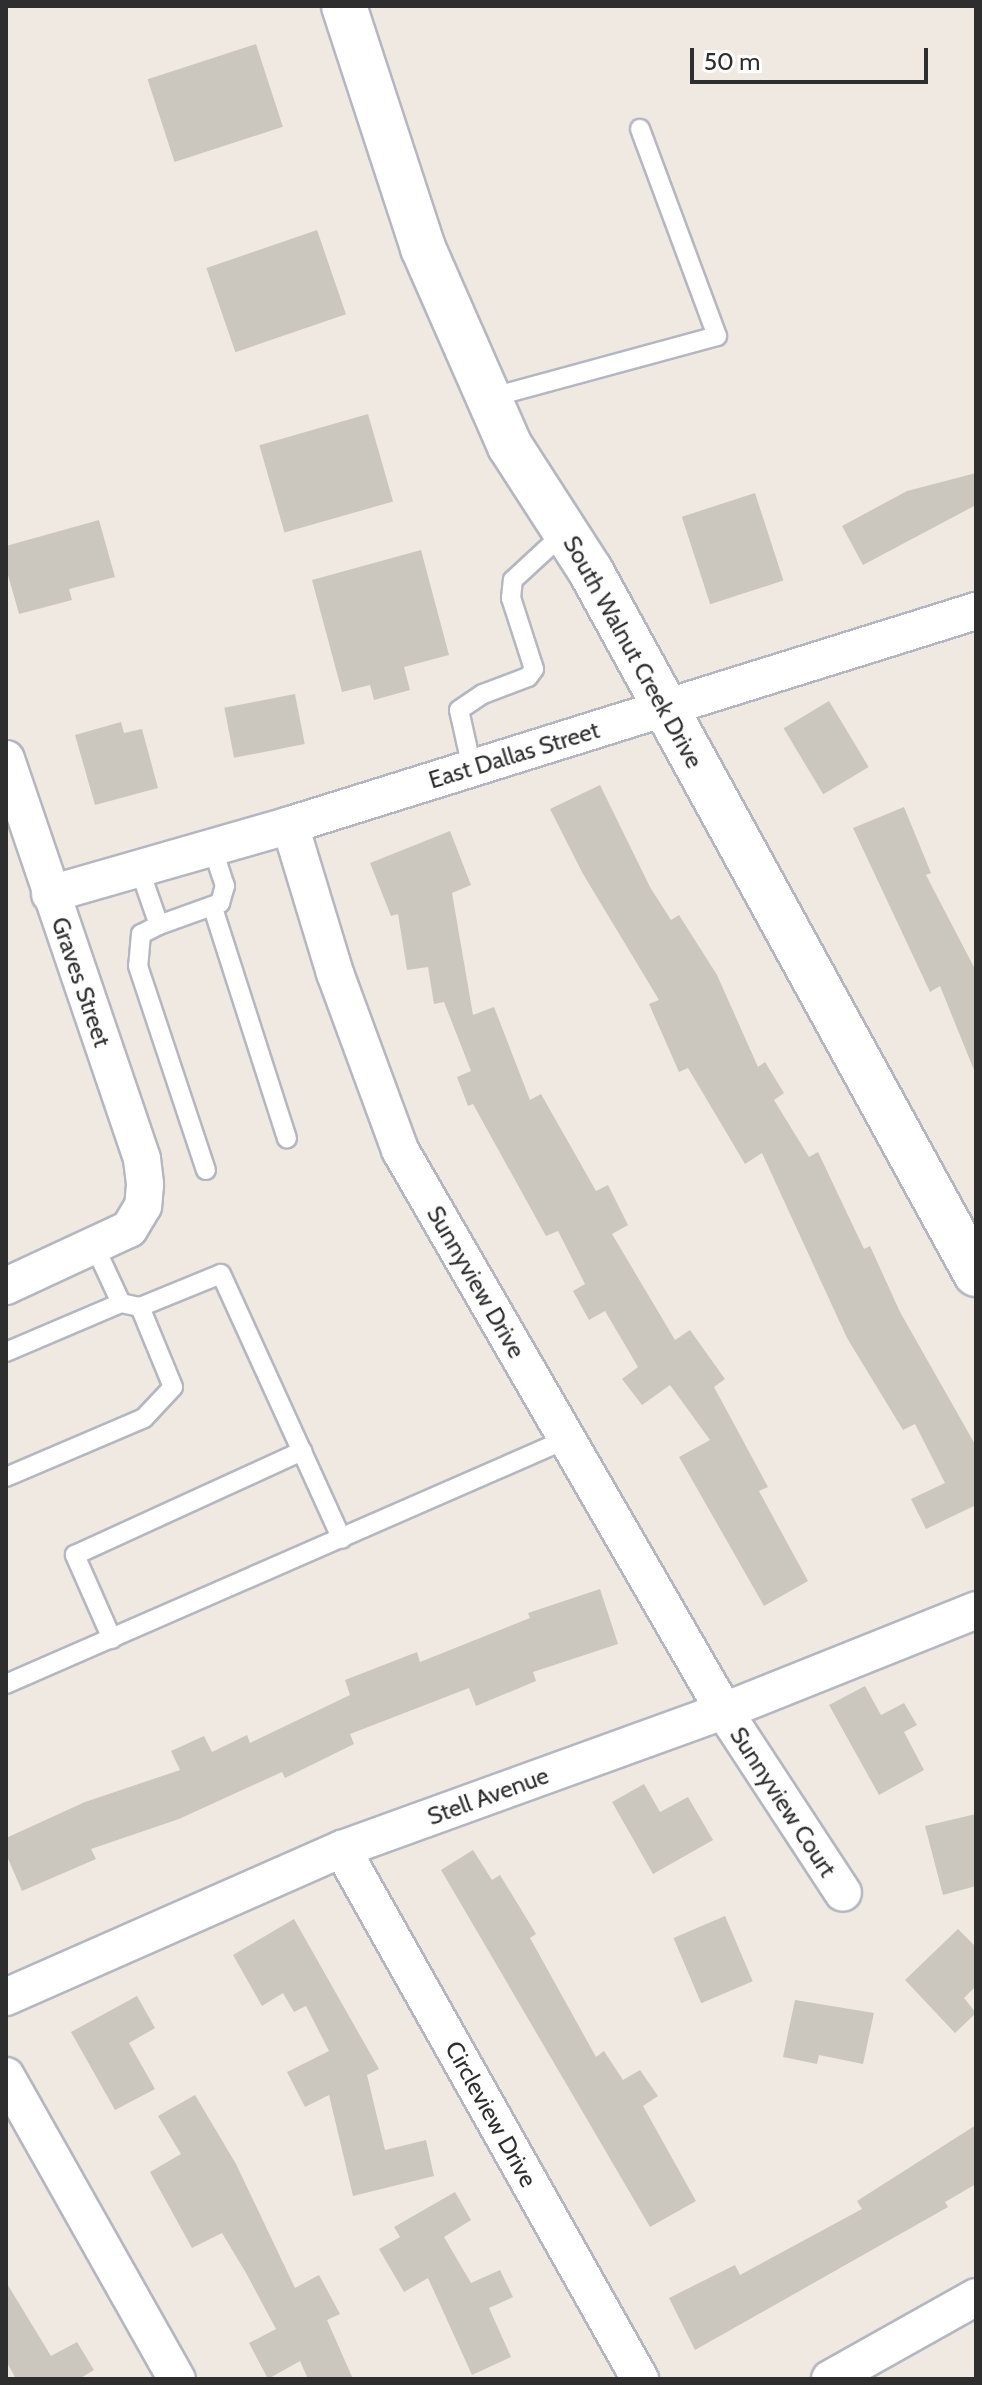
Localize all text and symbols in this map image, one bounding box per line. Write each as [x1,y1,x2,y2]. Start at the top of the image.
scale bar [694,32,932,82]
text: 50 m [704,47,760,76]
street label: South Walnut Creek Drive [557,531,709,773]
street label: East Dallas Street [425,715,603,795]
street label: Graves Street [45,913,117,1051]
street label: Sunnyview Drive [421,1201,531,1363]
street label: Sunnyview Court [724,1722,842,1882]
street label: Stell Avenue [424,1761,552,1831]
street label: Circleview Drive [439,2036,543,2192]

